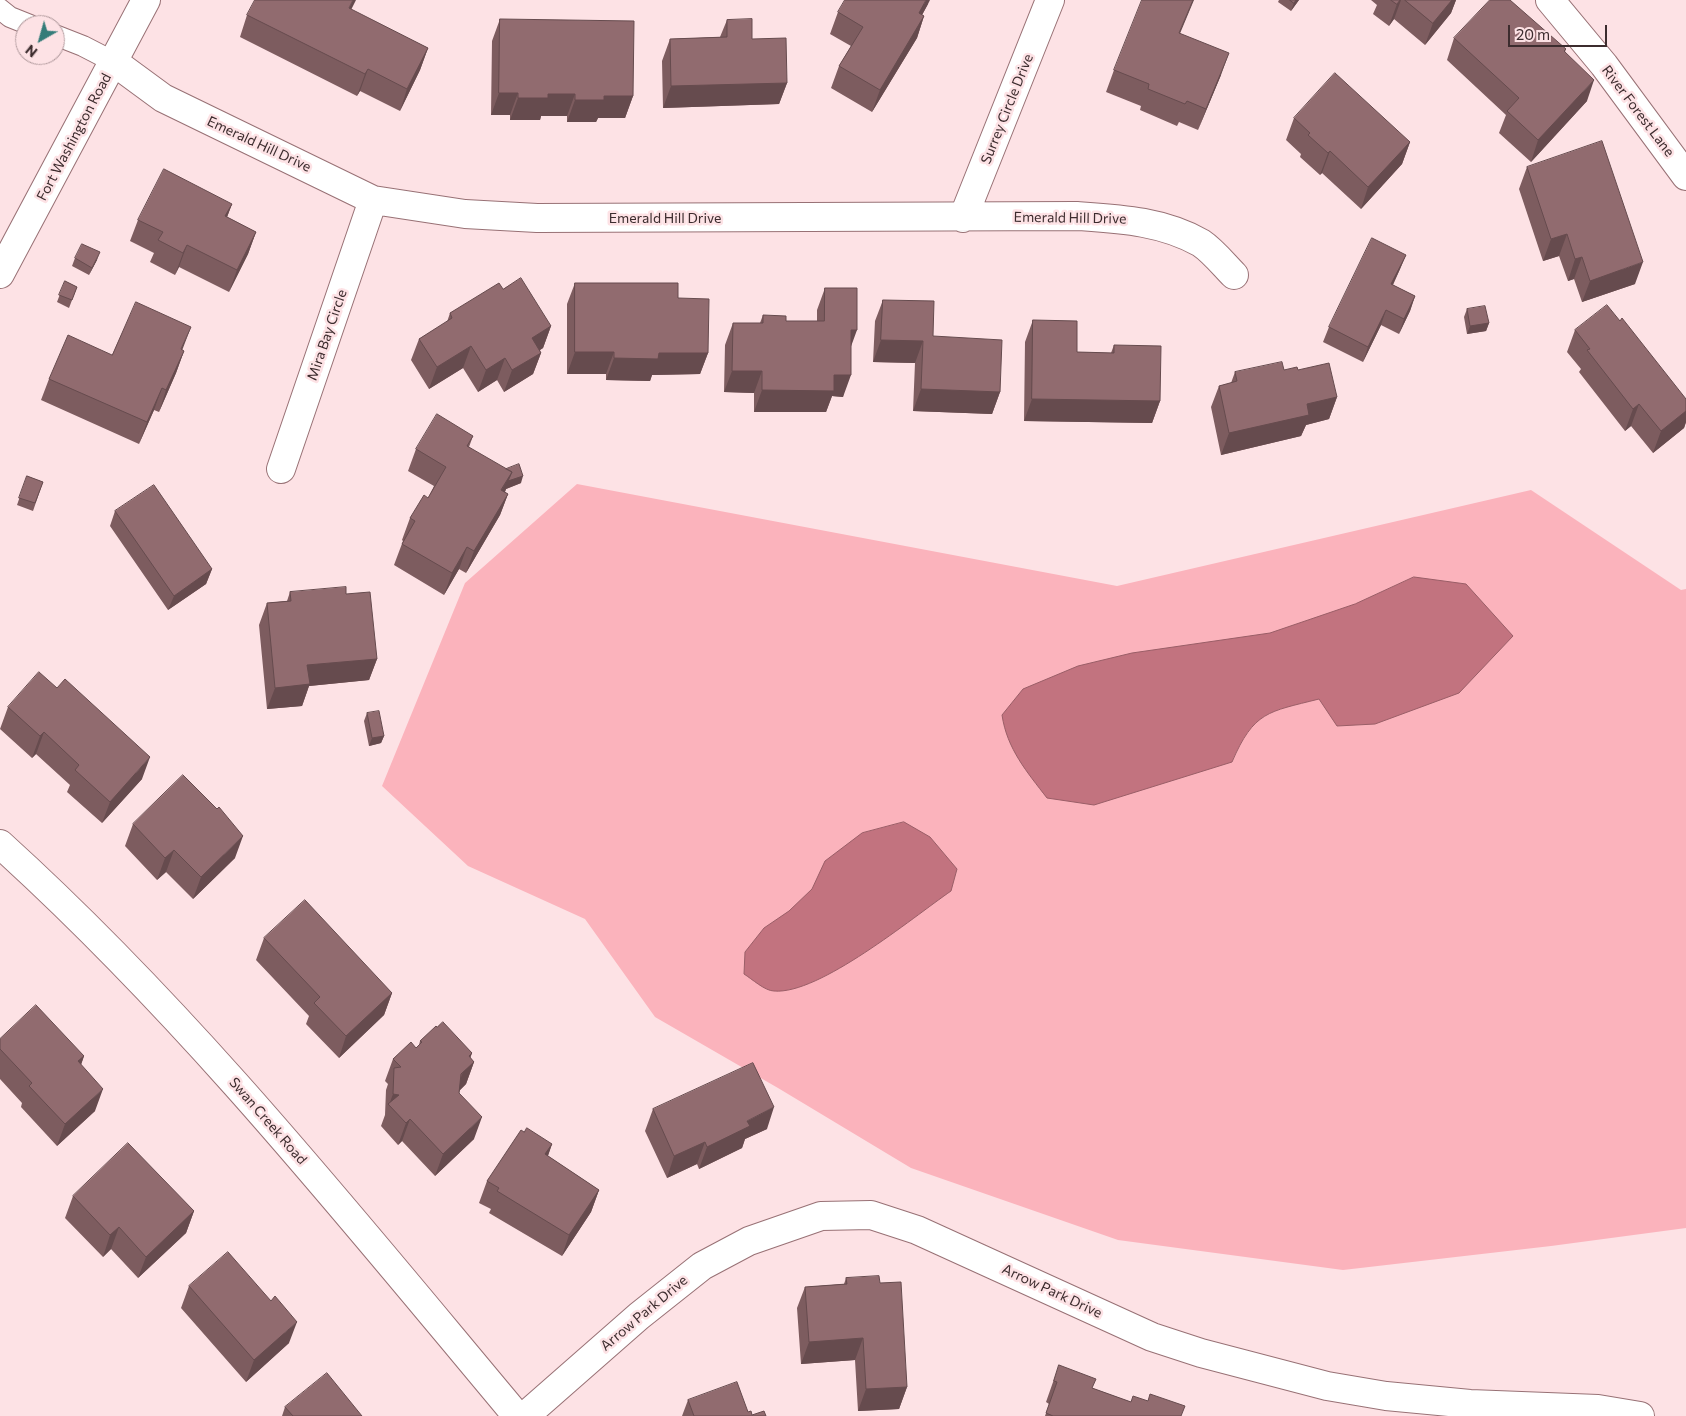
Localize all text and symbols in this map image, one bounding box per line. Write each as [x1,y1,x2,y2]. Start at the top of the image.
north arrow [15,15,65,65]
scale bar [1511,15,1610,47]
text: 20 m [1516,25,1550,43]
text: N [22,41,40,61]
street label: Surrey Circle Drive [977,52,1037,166]
street label: River Forest Lane [1598,62,1678,160]
street label: Fort Washington Road [33,70,115,204]
street label: Emerald Hill Drive [204,113,314,175]
street label: Emerald Hill Drive [1014,209,1126,227]
street label: Emerald Hill Drive [609,210,721,226]
street label: Mira Bay Circle [304,287,350,383]
street label: Swan Creek Road [226,1074,310,1168]
street label: Arrow Park Drive [999,1260,1105,1322]
street label: Arrow Park Drive [597,1272,691,1354]

